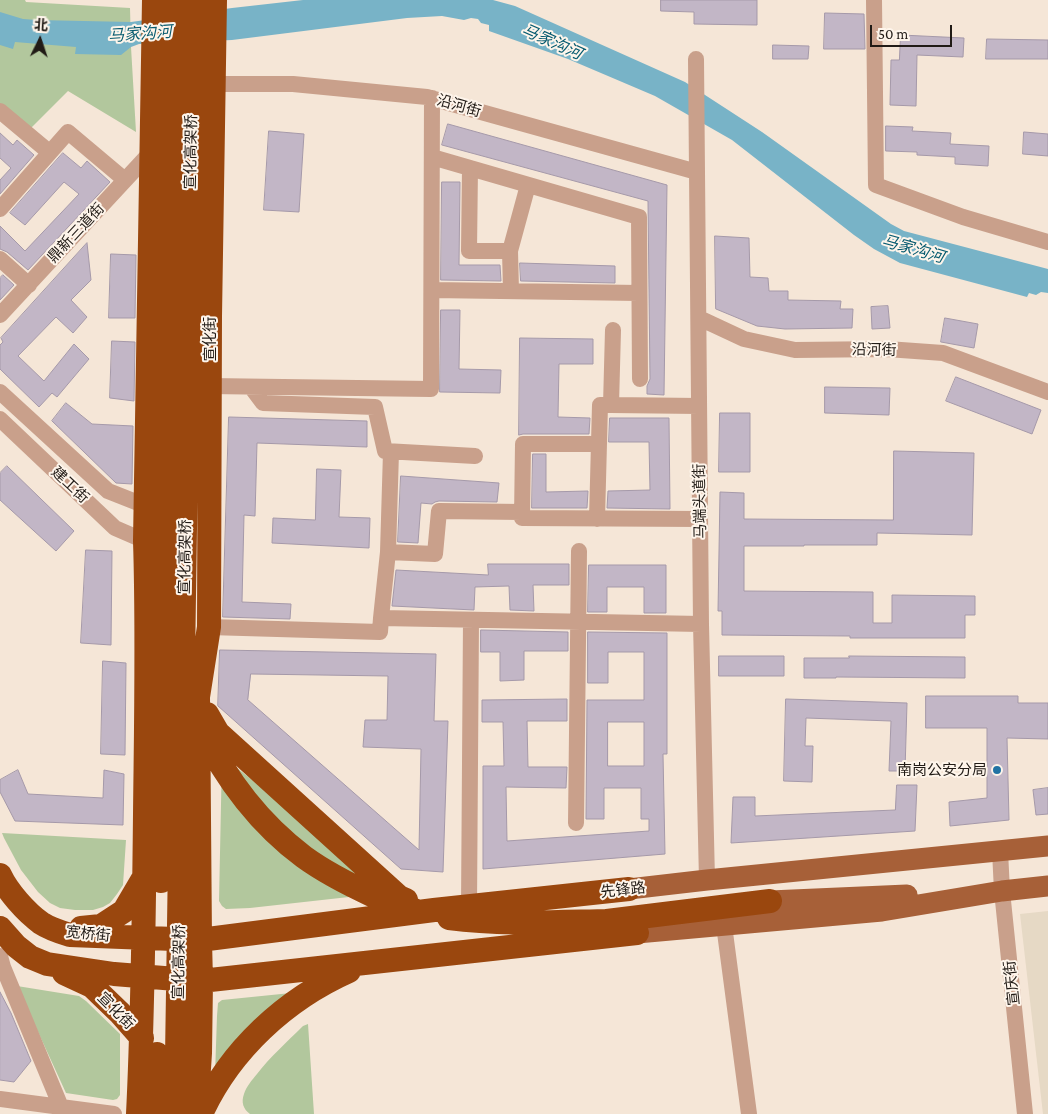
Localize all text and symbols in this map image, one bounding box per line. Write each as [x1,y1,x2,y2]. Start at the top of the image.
north arrow [15,15,65,65]
scale bar [873,15,956,47]
text: 北 [34,17,49,34]
water label: 马家沟河 [519,20,585,64]
water label: 马家沟河 [107,22,173,46]
text: 50 m [878,26,908,42]
street label: 沿河街 [435,91,483,121]
street label: 宣化高架桥 [181,114,201,190]
street label: 鼎新三道街 [44,199,108,267]
water label: 马家沟河 [880,231,946,267]
street label: 宣化街 [201,317,219,361]
street label: 沿河街 [851,341,897,359]
street label: 建工街 [47,463,93,507]
street label: 马端头道街 [690,463,710,539]
street label: 宣化高架桥 [175,519,195,595]
place label: 南岗公安分局 [897,761,987,779]
marker: 南岗公安分局 [991,764,1003,776]
street label: 先锋路 [600,879,646,901]
street label: 宽桥街 [65,923,111,945]
street label: 宣化高架桥 [169,924,189,1000]
street label: 宣庆街 [1001,960,1023,1006]
street label: 宣化街 [94,989,138,1033]

